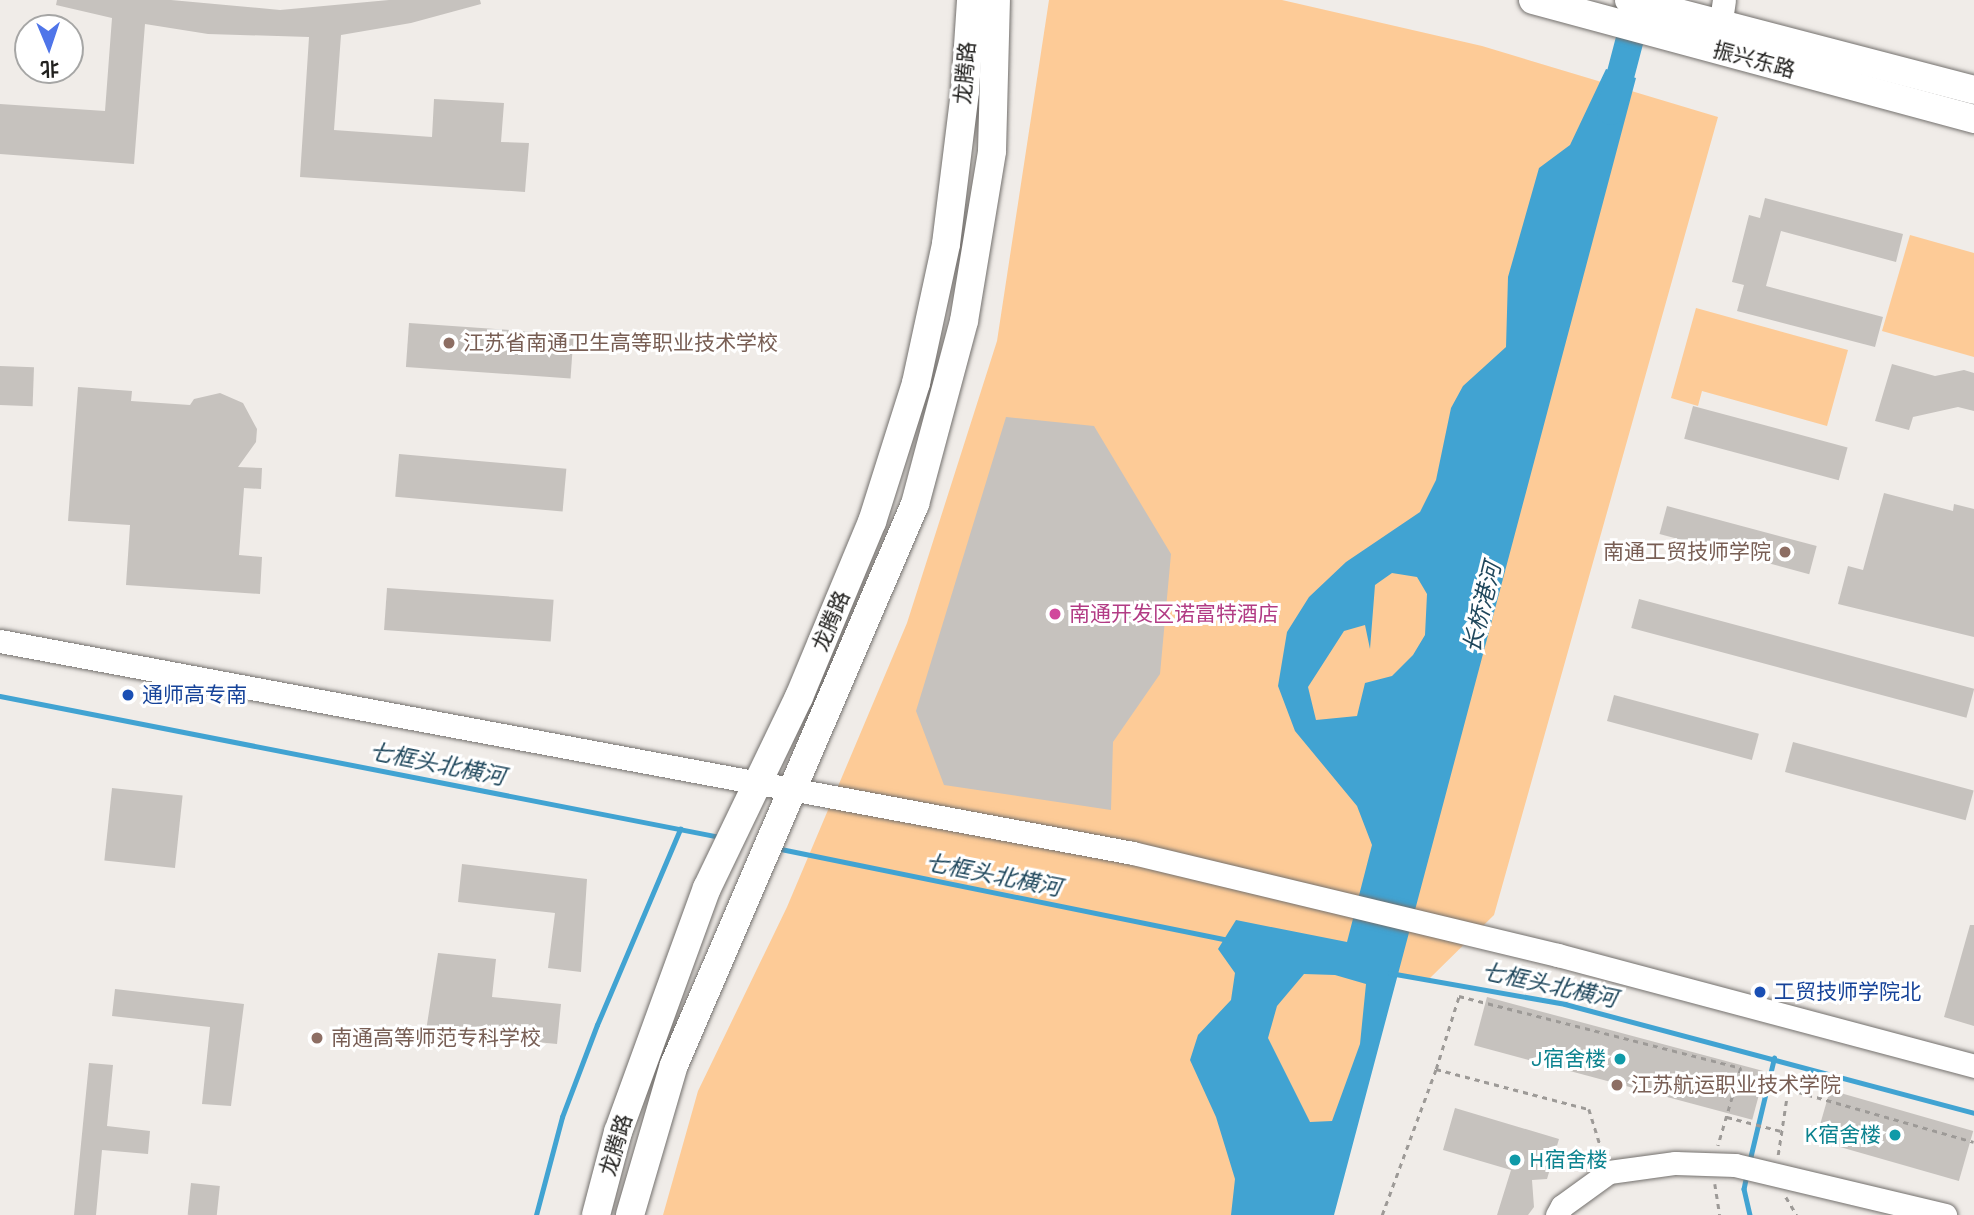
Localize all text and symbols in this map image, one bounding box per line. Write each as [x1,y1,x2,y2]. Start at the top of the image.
north arrow [14,14,84,84]
street label: 振兴东路 [1710,37,1798,83]
street label: 龙腾路 [950,41,980,105]
text: 北 [40,57,60,80]
place label: 江苏省南通卫生高等职业技术学校 [463,330,778,356]
marker: 江苏省南通卫生高等职业技术学校 [441,335,457,351]
place label: 南通工贸技师学院 [1603,539,1771,565]
marker: 南通工贸技师学院 [1777,544,1793,560]
water label: 长桥港河 [1458,560,1508,656]
street label: 龙腾路 [807,587,855,655]
place label: 南通开发区诺富特酒店 [1069,601,1279,627]
marker: 南通开发区诺富特酒店 [1047,606,1063,622]
place label: 通师高专南 [142,682,247,708]
marker: 通师高专南 [120,687,136,703]
water label: 七框头北横河 [367,738,507,792]
water label: 七框头北横河 [923,849,1063,903]
water label: 七框头北横河 [1479,958,1619,1014]
place label: 工贸技师学院北 [1774,979,1921,1005]
marker: 工贸技师学院北 [1752,984,1768,1000]
place label: 南通高等师范专科学校 [331,1025,541,1051]
marker: 南通高等师范专科学校 [309,1030,325,1046]
place label: J宿舍楼 [1531,1046,1606,1072]
marker: J宿舍楼 [1612,1051,1628,1067]
place label: 江苏航运职业技术学院 [1631,1072,1841,1098]
marker: 江苏航运职业技术学院 [1609,1077,1625,1093]
street label: 龙腾路 [595,1111,637,1179]
place label: K宿舍楼 [1804,1122,1881,1148]
marker: K宿舍楼 [1887,1127,1903,1143]
place label: H宿舍楼 [1529,1147,1607,1173]
marker: H宿舍楼 [1507,1152,1523,1168]

